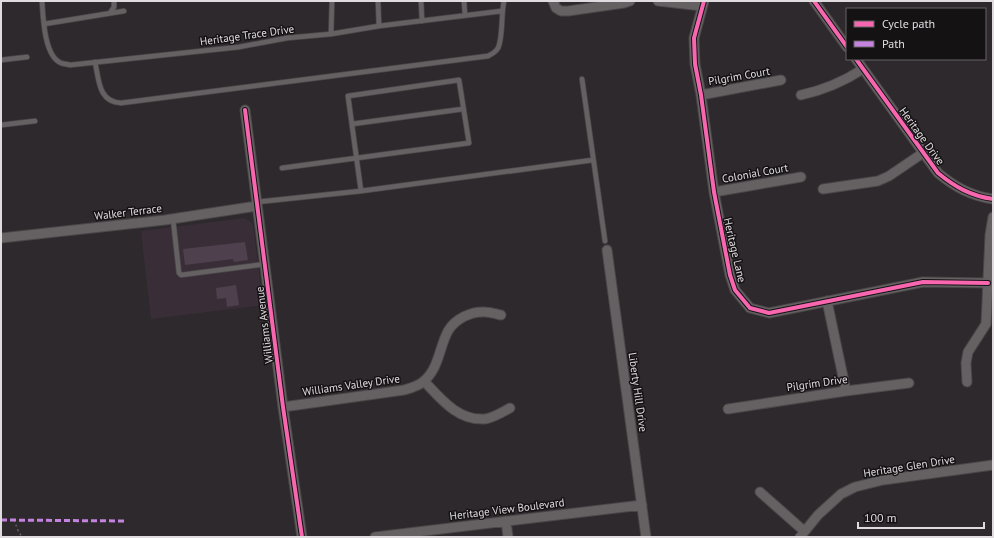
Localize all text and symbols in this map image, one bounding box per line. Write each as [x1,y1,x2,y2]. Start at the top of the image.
legend [846,8,986,60]
text: Cycle path [882,16,935,31]
street label: Heritage Trace Drive [199,21,295,49]
text: Path [882,36,905,51]
street label: Pilgrim Court [707,64,771,88]
street label: Heritage Drive [896,104,948,168]
street label: Colonial Court [721,160,789,186]
street label: Walker Terrace [93,201,163,223]
street label: Heritage Lane [721,216,749,284]
street label: Williams Avenue [252,285,276,364]
street label: Liberty Hill Drive [626,351,651,433]
street label: Williams Valley Drive [301,371,401,399]
street label: Pilgrim Drive [786,372,849,394]
street label: Heritage Glen Drive [862,452,956,480]
street label: Heritage View Boulevard [449,495,565,523]
scale bar [858,504,984,530]
text: 100 m [864,510,897,525]

